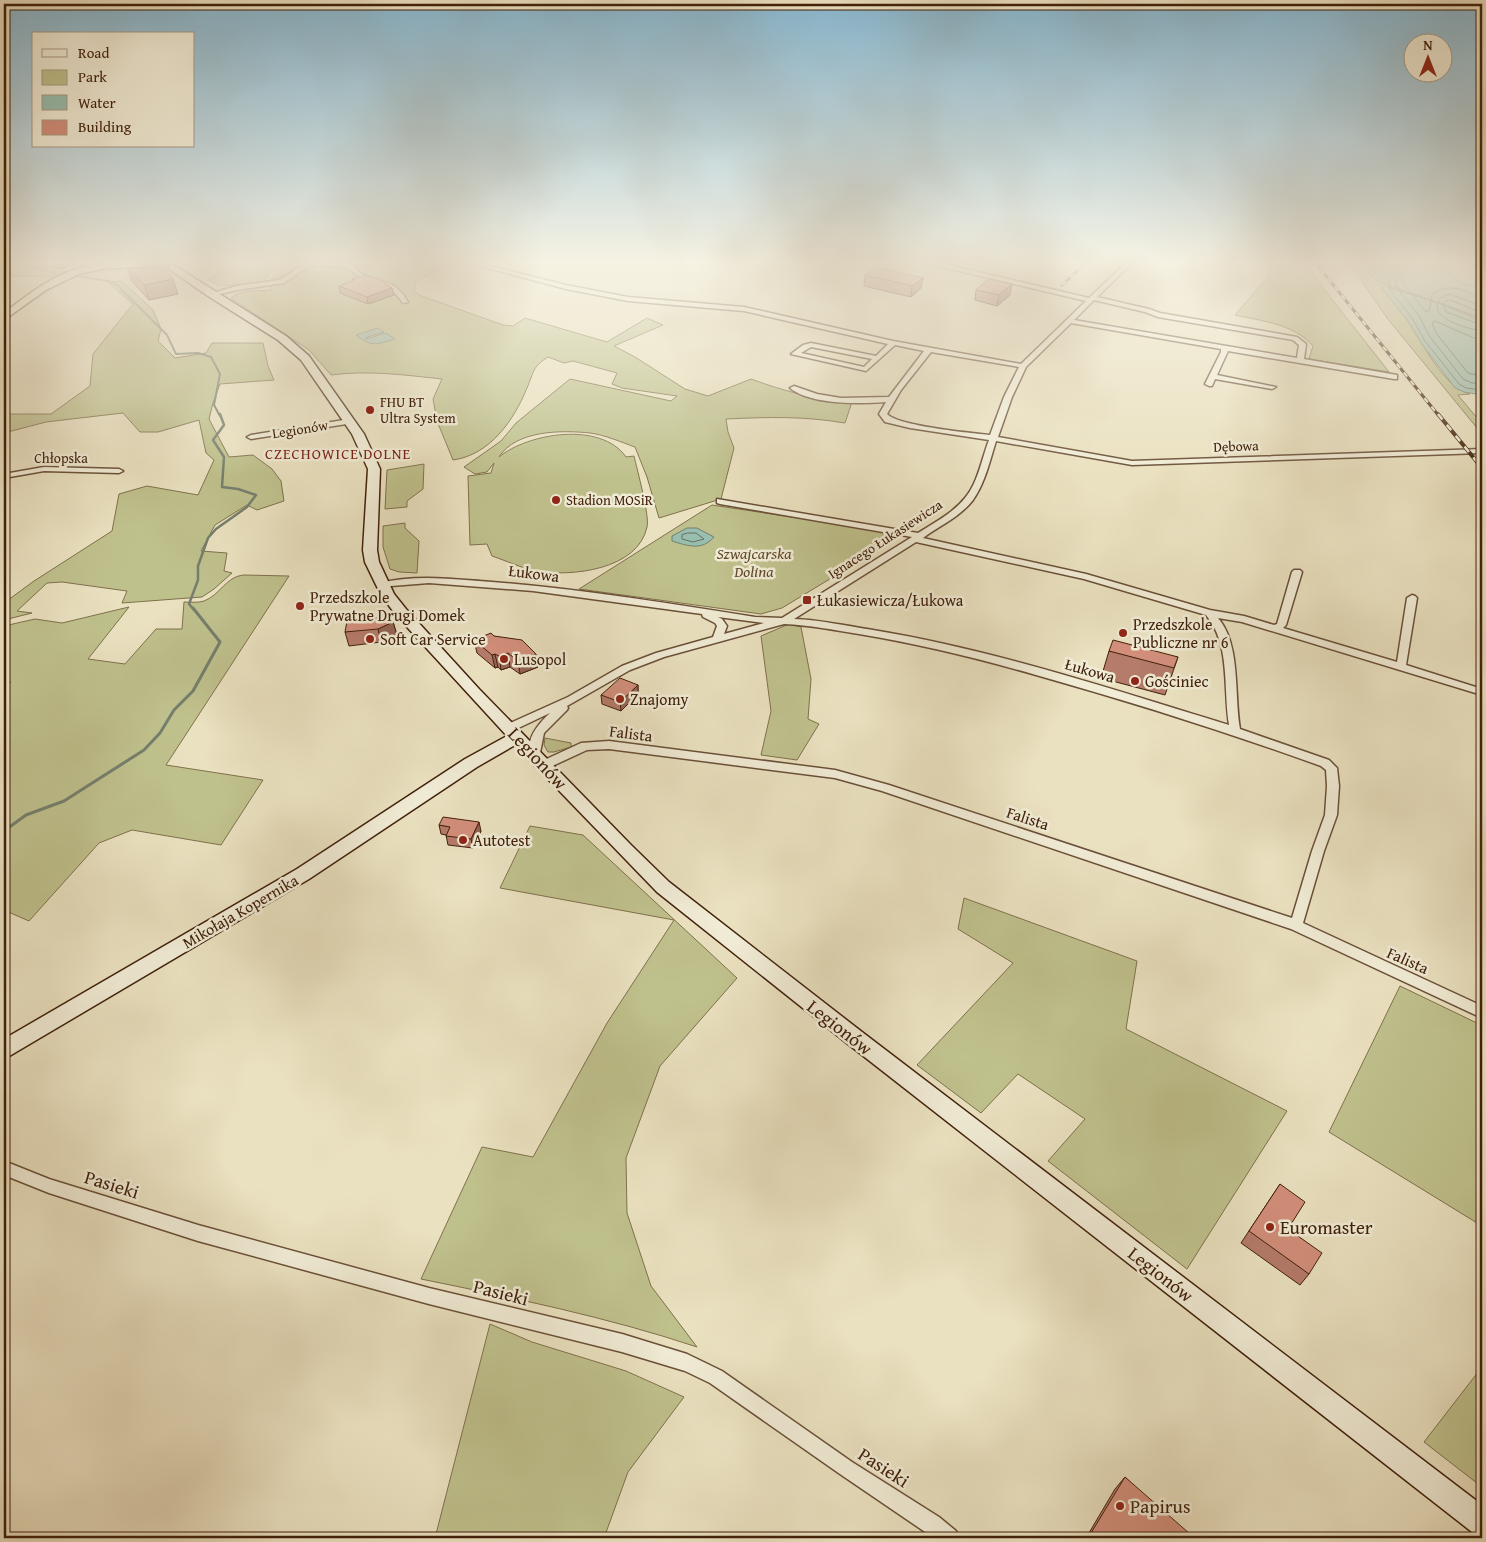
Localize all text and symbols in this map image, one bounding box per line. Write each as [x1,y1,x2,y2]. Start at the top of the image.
legend [32,32,195,148]
north arrow [1404,32,1454,82]
text: N [1423,35,1433,55]
text: Road [78,42,109,63]
text: Park [78,66,107,87]
text: Water [78,92,116,113]
text: Building [78,116,132,137]
place label: FHU BT Ultra System [380,392,456,428]
marker: FHU BT Ultra System [364,404,376,416]
street label: Legionów [271,415,329,443]
street label: Dębowa [1213,435,1260,457]
district label: CZECHOWICE DOLNE [265,443,411,464]
street label: Chłopska [34,448,88,468]
place label: Stadion MOSiR [566,490,654,510]
marker: Stadion MOSiR [550,494,562,506]
street label: Ignacego Łukasiewicza [824,494,946,584]
park label: Szwajcarska Dolina [716,541,792,583]
street label: Łukowa [507,558,561,588]
place label: Przedszkole Prywatne Drugi Domek [310,585,466,627]
place label: Łukasiewicza/Łukowa [817,588,964,612]
marker: Łukasiewicza/Łukowa [801,594,813,606]
marker: Przedszkole Prywatne Drugi Domek [294,600,306,612]
place label: Przedszkole Publiczne nr 6 [1133,612,1229,654]
place label: Soft Car Service [380,627,486,651]
marker: Przedszkole Publiczne nr 6 [1117,627,1129,639]
marker: Soft Car Service [364,633,376,645]
place label: Lusopol [514,647,567,671]
street label: Łukowa [1062,651,1118,689]
marker: Lusopol [498,653,510,665]
place label: Gościniec [1145,669,1209,693]
marker: Gościniec [1129,675,1141,687]
place label: Znajomy [630,687,689,711]
marker: Znajomy [614,693,626,705]
street label: Falista [608,718,654,748]
street label: Legionów [502,720,575,796]
street label: Falista [1004,800,1053,836]
place label: Autotest [473,828,531,852]
marker: Autotest [457,834,469,846]
street label: Mikołaja Kopernika [177,868,303,954]
street label: Falista [1383,940,1433,980]
street label: Legionów [801,992,879,1062]
street label: Pasieki [81,1162,143,1206]
place label: Euromaster [1280,1213,1373,1241]
marker: Euromaster [1264,1221,1276,1233]
street label: Legionów [1122,1239,1200,1309]
street label: Pasieki [470,1272,532,1312]
street label: Pasieki [853,1440,915,1494]
place label: Papirus [1130,1492,1190,1520]
marker: Papirus [1114,1500,1126,1512]

